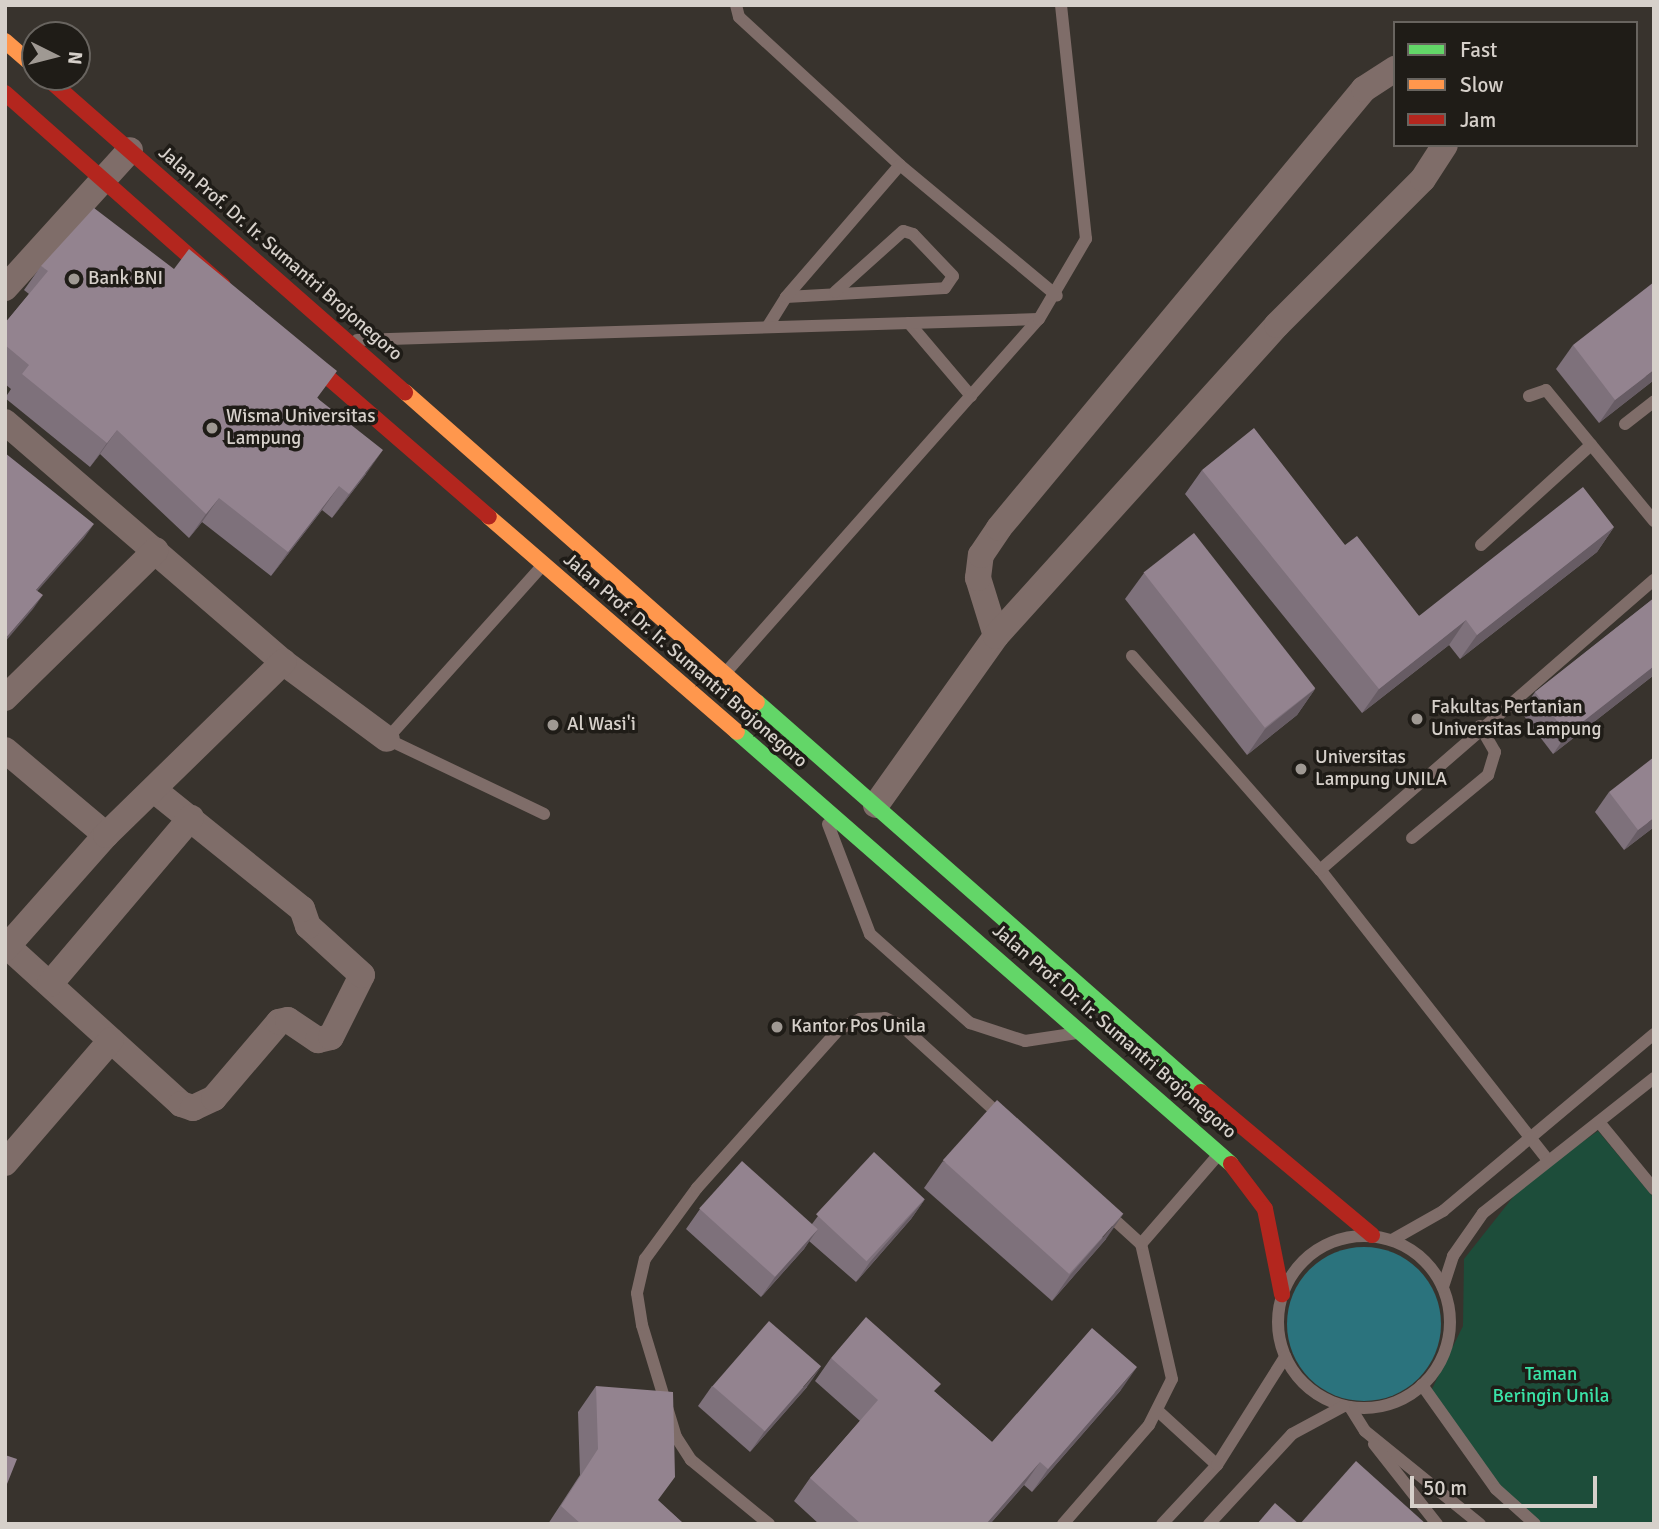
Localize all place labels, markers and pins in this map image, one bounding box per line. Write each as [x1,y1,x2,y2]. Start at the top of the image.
place label: Bank BNI [88,268,163,290]
marker: Bank BNI [66,271,82,287]
place label: Wisma Universitas Lampung [226,406,375,450]
marker: Wisma Universitas Lampung [204,420,220,436]
place label: Fakultas Pertanian Universitas Lampung [1431,697,1601,741]
marker: Fakultas Pertanian Universitas Lampung [1409,711,1425,727]
place label: Al Wasi'i [567,714,636,736]
marker: Al Wasi'i [545,717,561,733]
place label: Universitas Lampung UNILA [1315,747,1447,791]
marker: Universitas Lampung UNILA [1293,761,1309,777]
place label: Kantor Pos Unila [791,1016,926,1038]
marker: Kantor Pos Unila [769,1019,785,1035]

